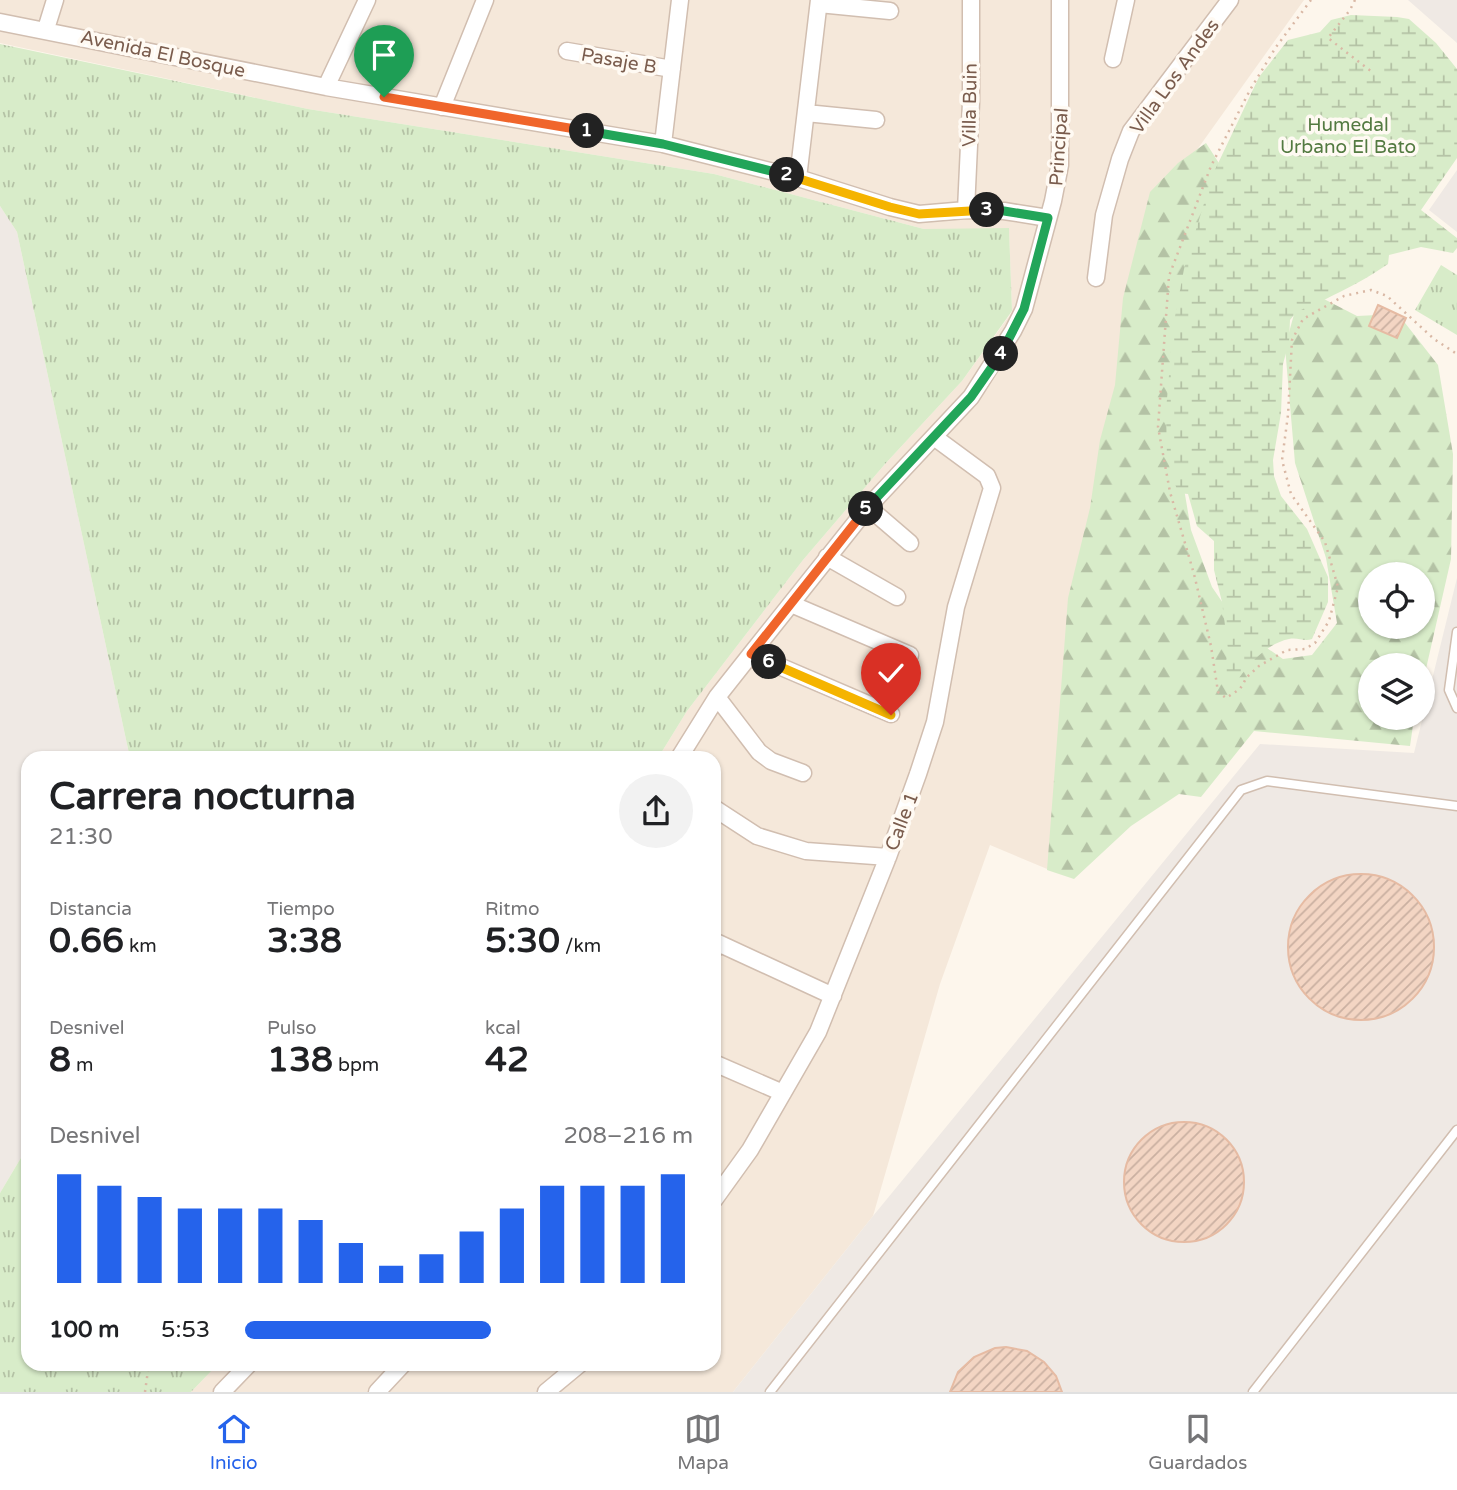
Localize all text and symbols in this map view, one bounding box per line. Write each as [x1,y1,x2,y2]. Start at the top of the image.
street label: Villa Los Andes [1126,15,1224,138]
pin [354,25,414,97]
street label: Avenida El Bosque [78,26,247,82]
icon: arrive [365,36,403,74]
street label: Pasaje B [579,44,658,78]
street label: Villa Buin [958,63,982,147]
street label: Principal [1045,107,1073,187]
pin: 1 [570,114,604,148]
park label: Humedal Urbano El Bato [1280,114,1416,158]
text: 1 [581,119,592,141]
pin: 2 [770,158,804,192]
text: 2 [781,163,792,185]
pin: 3 [970,192,1004,228]
text: 3 [981,198,992,220]
pin: 4 [984,336,1018,372]
text: 4 [995,342,1006,364]
pin: 5 [848,491,884,526]
text: 5 [860,497,871,519]
map controls [1358,562,1435,730]
button: locate [1358,562,1435,639]
pin [861,643,921,715]
pin: 6 [752,644,786,680]
text: 6 [763,650,774,672]
button: layers [1358,653,1435,730]
icon: check [872,654,910,692]
text: Carrera nocturna [49,774,356,820]
button: share [619,774,693,848]
street label: Calle 1 [881,789,923,854]
text: 21:30 [49,823,113,851]
text: Distancia [49,898,132,920]
text: Tiempo [267,898,335,920]
text: Ritmo [485,898,540,920]
text: 0.66 [49,920,124,962]
text: 3:38 [267,920,342,962]
text: 5:30 [485,920,560,962]
text: km [124,935,157,957]
text: /km [560,935,601,957]
text: Desnivel [49,1017,125,1039]
text: Pulso [267,1017,317,1039]
text: kcal [485,1017,521,1039]
text: 8 [49,1039,71,1081]
text: 138 [267,1039,333,1081]
text: 42 [485,1039,529,1081]
text: m [71,1054,93,1076]
text: bpm [333,1054,379,1076]
text: Desnivel [49,1122,140,1150]
text: 208–216 m [564,1122,693,1150]
text: 100 m [49,1316,119,1344]
text: 5:53 [161,1316,210,1344]
tab: Inicio [210,1410,258,1474]
tab: Mapa [677,1410,729,1474]
tab: Guardados [1148,1410,1247,1474]

